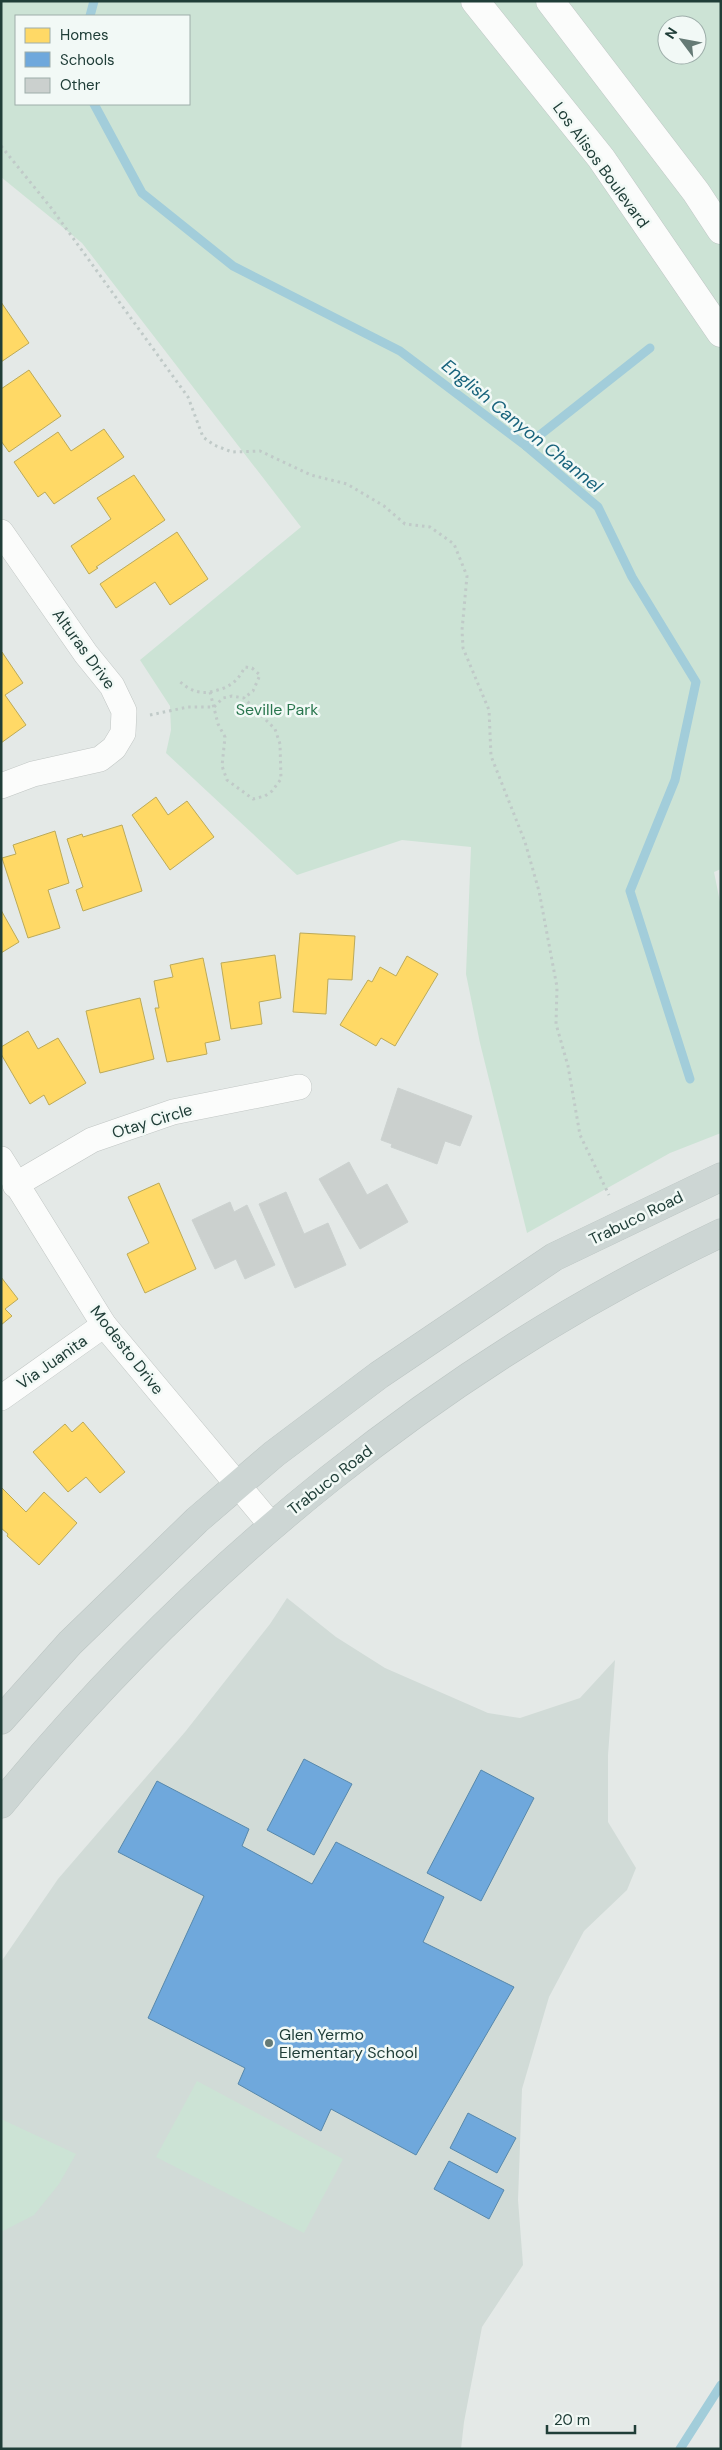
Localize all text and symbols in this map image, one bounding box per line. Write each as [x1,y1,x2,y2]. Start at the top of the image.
legend [15,15,190,105]
north arrow [657,15,707,65]
text: N [661,24,681,42]
text: Homes [60,25,109,45]
text: Schools [60,50,115,70]
text: Other [60,75,101,95]
street label: Los Alisos Boulevard [548,98,654,232]
water label: English Canyon Channel [437,354,608,499]
street label: Alturas Drive [48,605,120,693]
park label: Seville Park [236,699,318,720]
street label: Otay Circle [109,1099,195,1143]
street label: Trabuco Road [586,1186,686,1250]
street label: Modesto Drive [86,1301,168,1399]
street label: Via Juanita [13,1330,91,1394]
street label: Trabuco Road [283,1440,377,1520]
place label: Glen Yermo Elementary School [279,2024,417,2063]
marker: Glen Yermo Elementary School [263,2037,275,2049]
scale bar [547,2402,634,2434]
text: 20 m [554,2410,590,2430]

